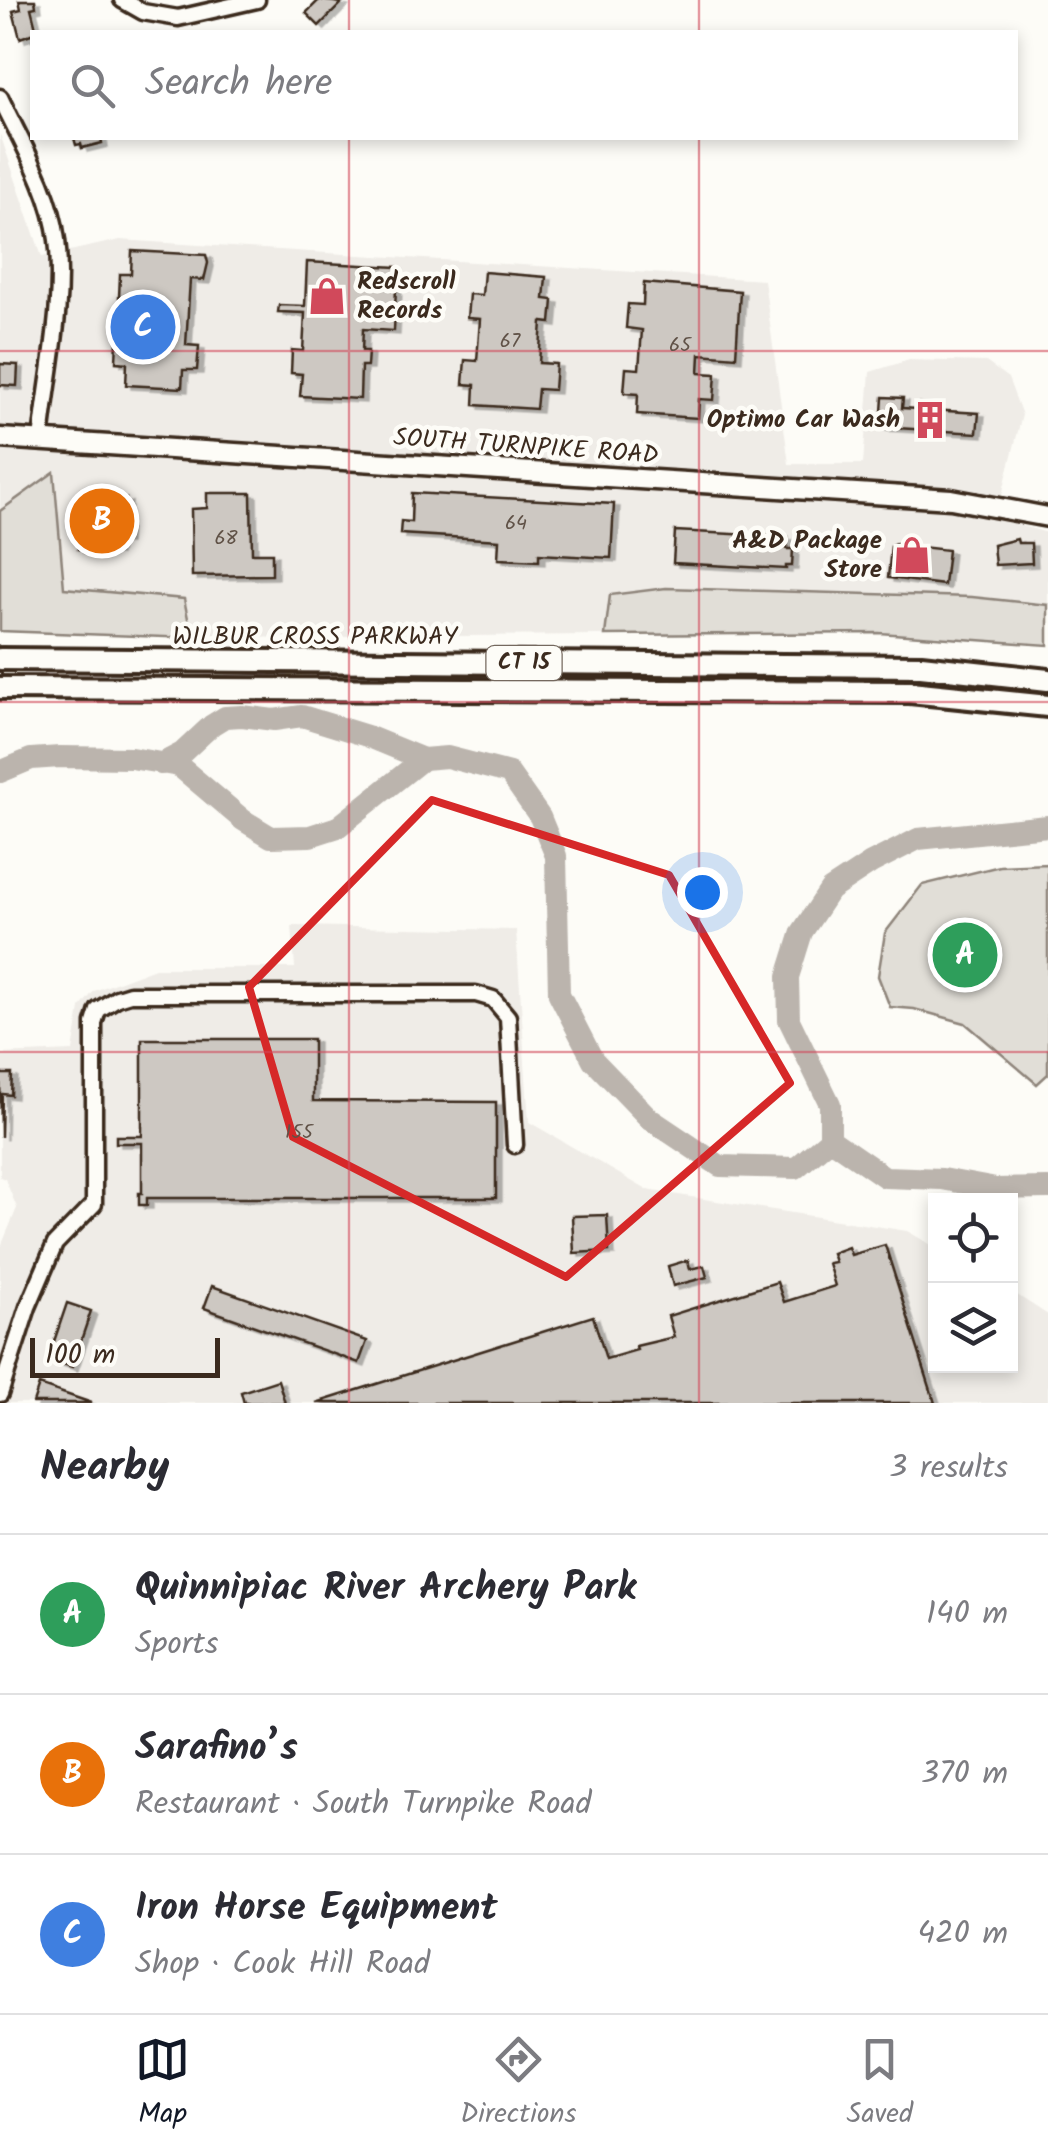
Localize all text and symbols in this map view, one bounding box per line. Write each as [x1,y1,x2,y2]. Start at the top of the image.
search box [30,30,1018,140]
text: Search here [145,55,332,115]
icon: search [65,58,120,113]
place label: Redscroll Records [357,262,456,331]
shop icon: Redscroll Records [306,275,348,317]
pin: C [110,290,176,364]
house number: 67 [500,326,521,358]
house number: 65 [669,330,692,362]
building icon: Optimo Car Wash [909,399,951,441]
place label: Optimo Car Wash [707,400,900,440]
street label: SOUTH TURNPIKE ROAD [392,418,660,476]
pin: B [70,484,134,558]
house number: 64 [505,508,527,540]
place label: A&D Package Store [732,521,882,590]
house number: 68 [214,523,239,555]
shop icon: A&D Package Store [891,534,933,576]
street label: WILBUR CROSS PARKWAY [172,617,459,657]
road number: CT 15 [486,646,562,680]
your location [677,867,728,918]
pin: A [932,918,998,992]
house number: 155 [285,1117,314,1149]
map controls [928,1193,1018,1373]
button: locate [928,1193,1018,1283]
button: layers [928,1283,1018,1373]
scale bar [30,1333,220,1378]
text: 100 m [45,1333,115,1378]
text: Nearby [40,1435,169,1502]
text: 3 results [889,1443,1008,1494]
text: Quinnipiac River Archery Park [135,1559,636,1619]
text: A [62,1589,83,1640]
text: 140 m [926,1589,1008,1640]
text: Sports [135,1619,218,1670]
text: Sarafino’s [135,1719,298,1779]
text: B [63,1749,82,1800]
text: 370 m [921,1749,1008,1800]
text: Restaurant · South Turnpike Road [135,1779,592,1830]
text: Iron Horse Equipment [135,1879,498,1939]
text: C [63,1909,82,1960]
text: 420 m [917,1909,1008,1960]
text: Shop · Cook Hill Road [135,1939,430,1990]
tab: Map [135,2032,190,2137]
tab: Directions [460,2032,576,2137]
tab: Saved [847,2032,913,2137]

